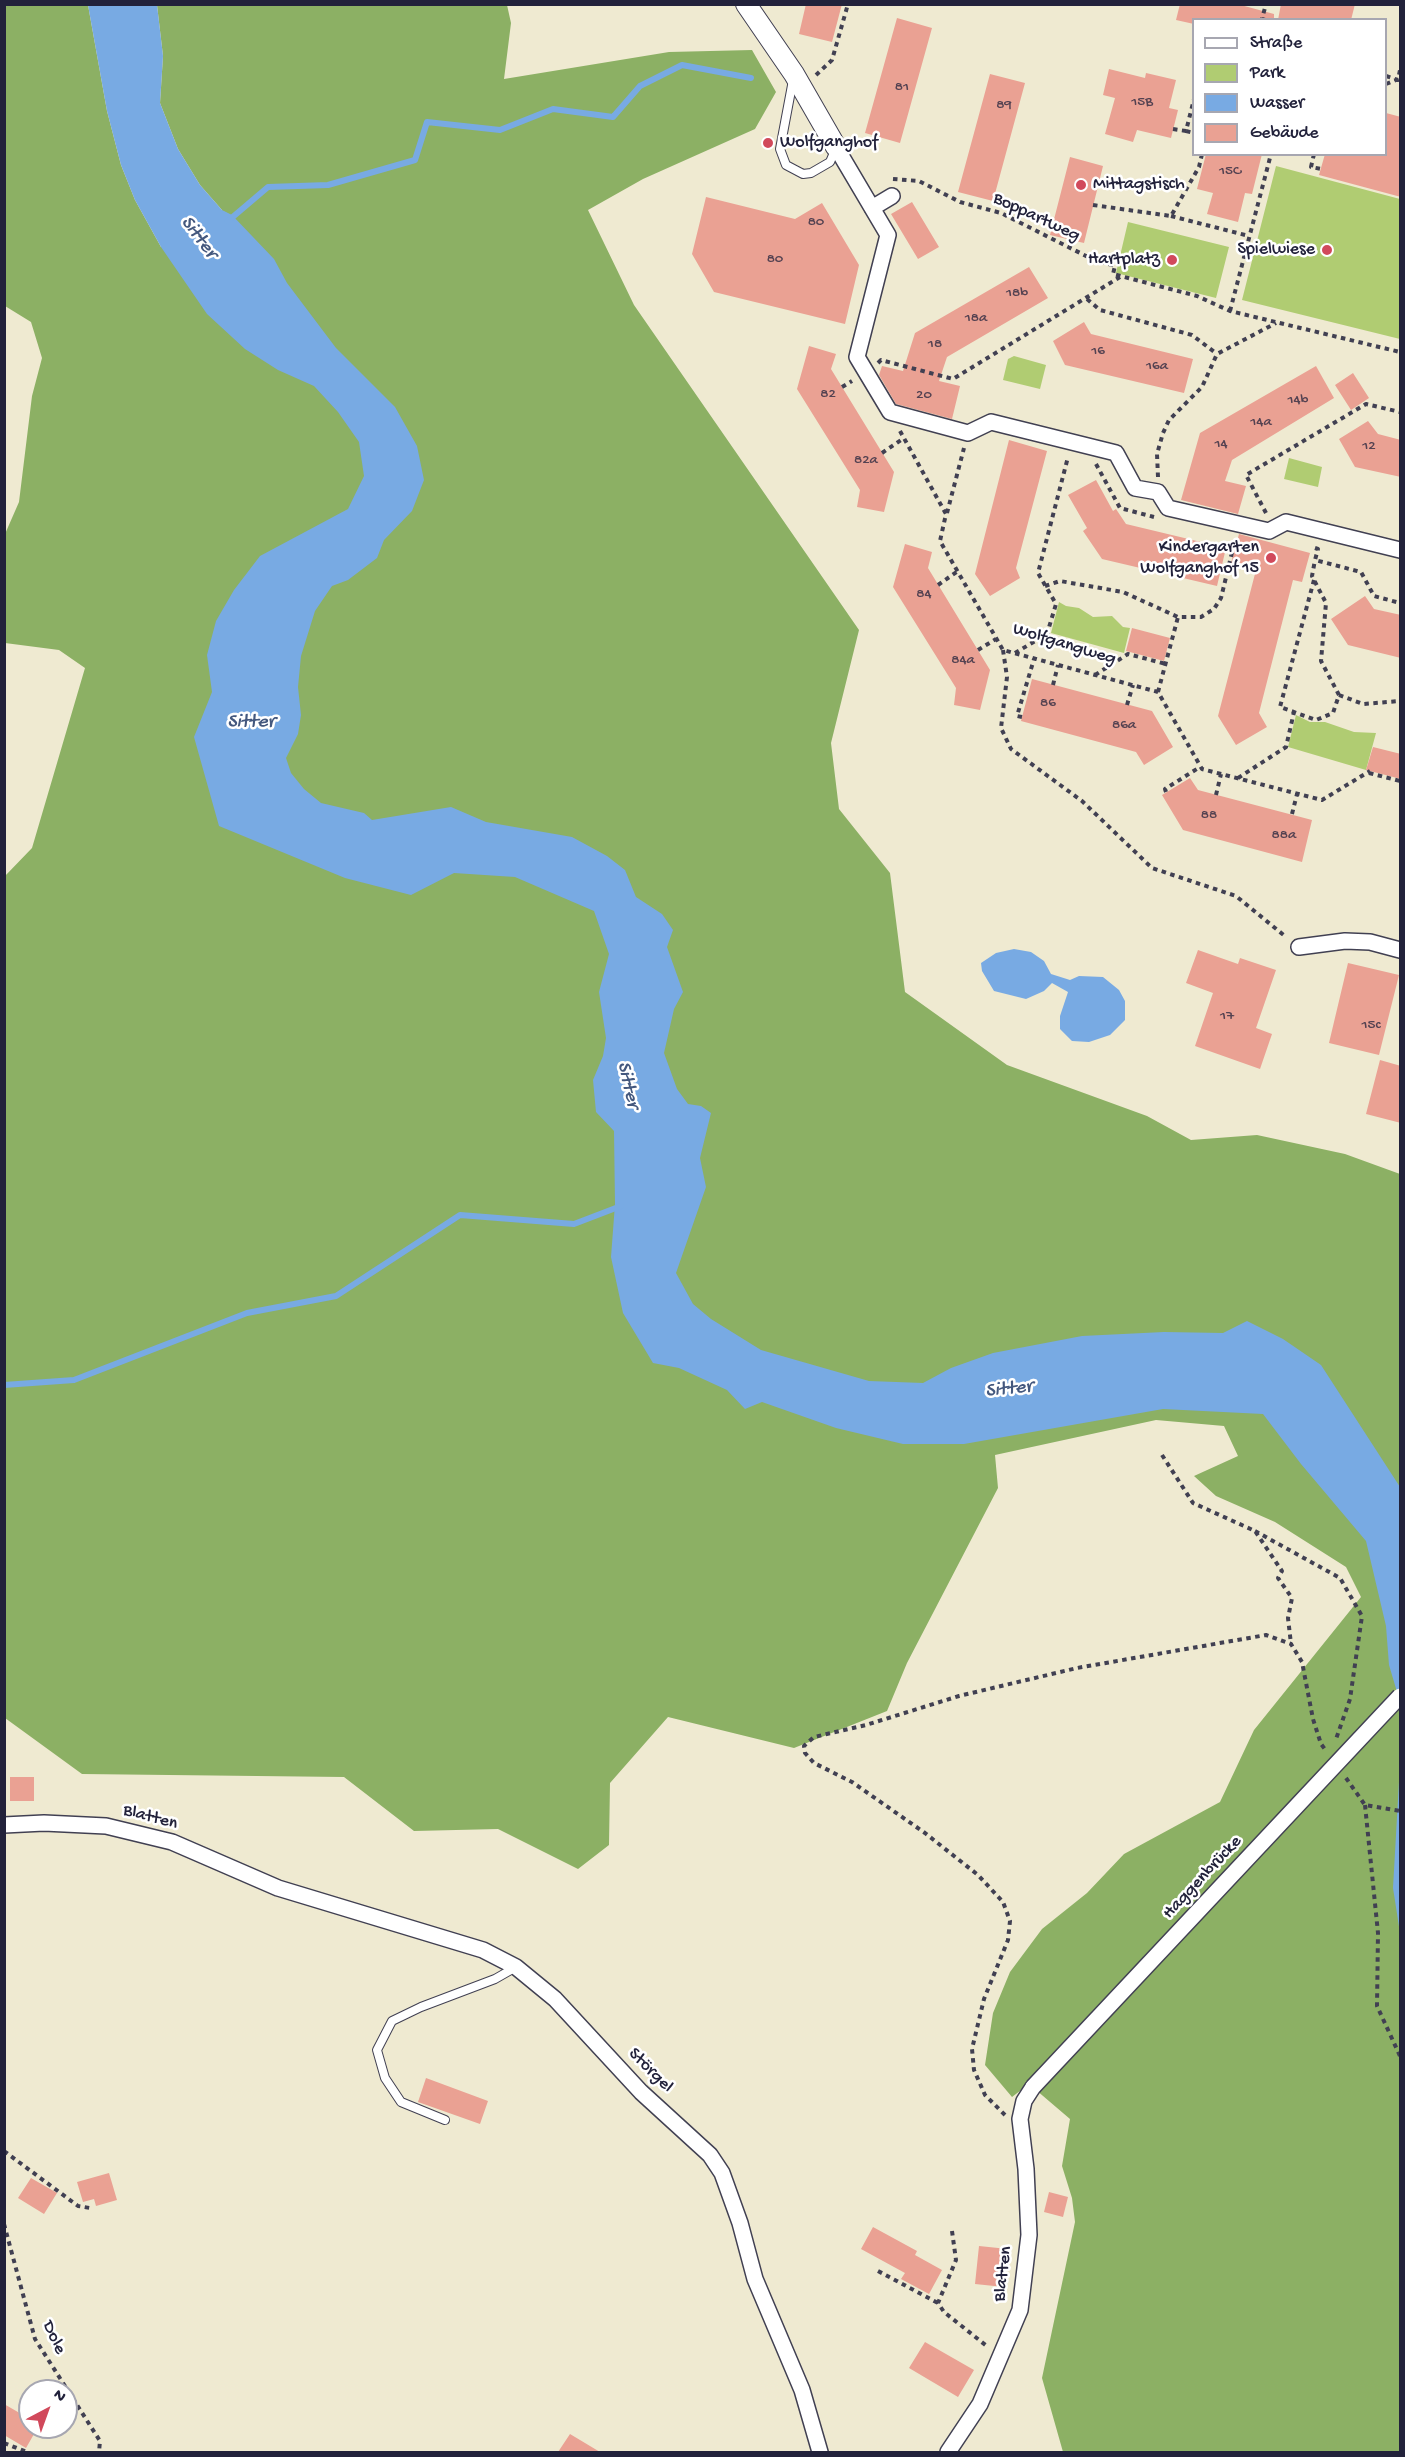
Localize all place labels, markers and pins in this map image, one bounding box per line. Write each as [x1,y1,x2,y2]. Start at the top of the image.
place label: Wolfganghof [780,132,878,154]
marker: Wolfganghof [761,136,775,150]
place label: Mittagstisch [1093,174,1185,196]
marker: Mittagstisch [1074,178,1088,192]
place label: Spielwiese [1238,239,1315,261]
marker: Spielwiese [1320,243,1334,257]
place label: Hartplatz [1088,249,1160,271]
marker: Hartplatz [1165,253,1179,267]
place label: Kindergarten Wolfganghof 15 [1140,537,1259,580]
marker: Kindergarten Wolfganghof 15 [1264,551,1278,565]

